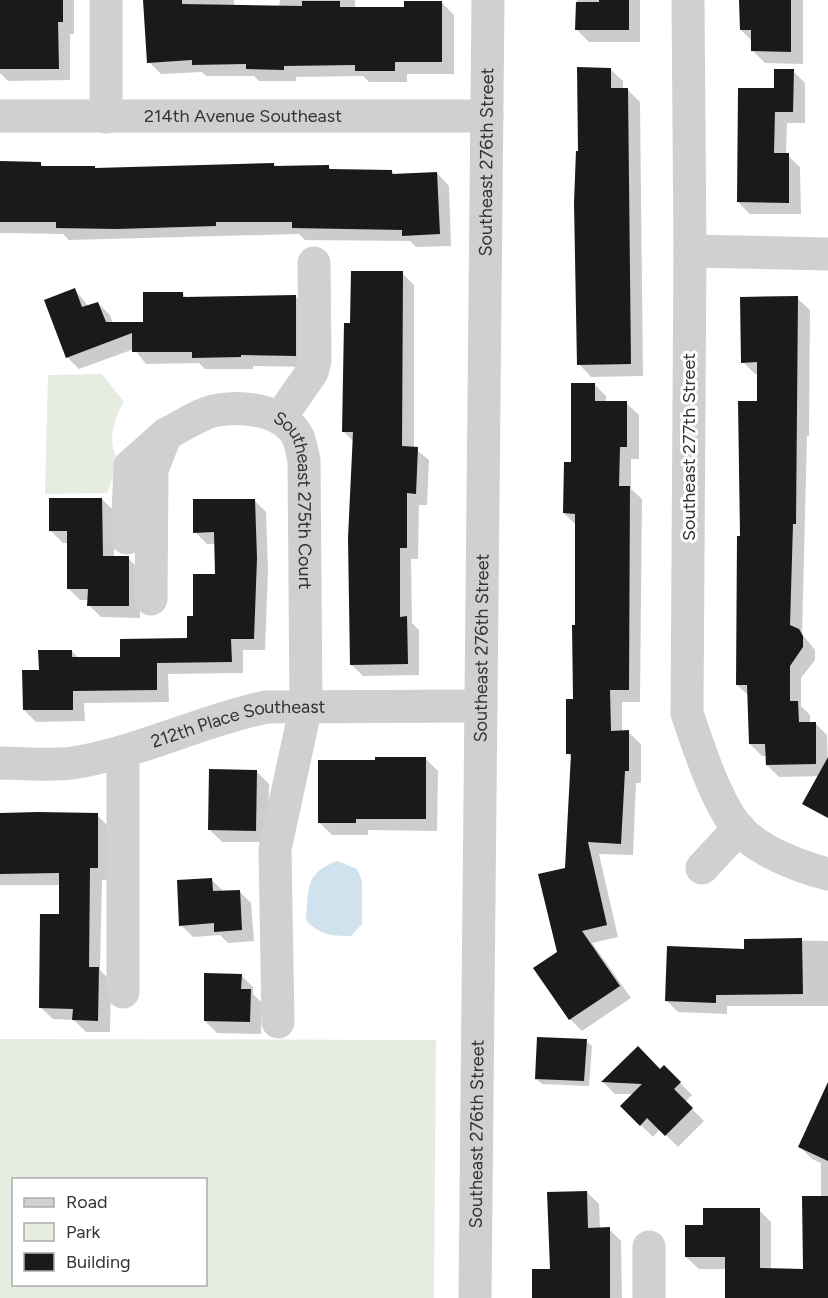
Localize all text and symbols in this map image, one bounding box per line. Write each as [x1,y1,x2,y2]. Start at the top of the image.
street label: Southeast 276th Street [474,67,498,257]
street label: 214th Avenue Southeast [144,105,342,127]
street label: Southeast 277th Street [678,353,700,541]
street label: Southeast 275th Court [270,406,316,590]
street label: Southeast 276th Street [470,553,493,743]
street label: 212th Place Southeast [148,696,326,753]
street label: Southeast 276th Street [465,1039,489,1229]
legend [12,1178,207,1286]
text: Road [66,1191,107,1213]
text: Park [66,1221,101,1243]
text: Building [66,1251,131,1273]

